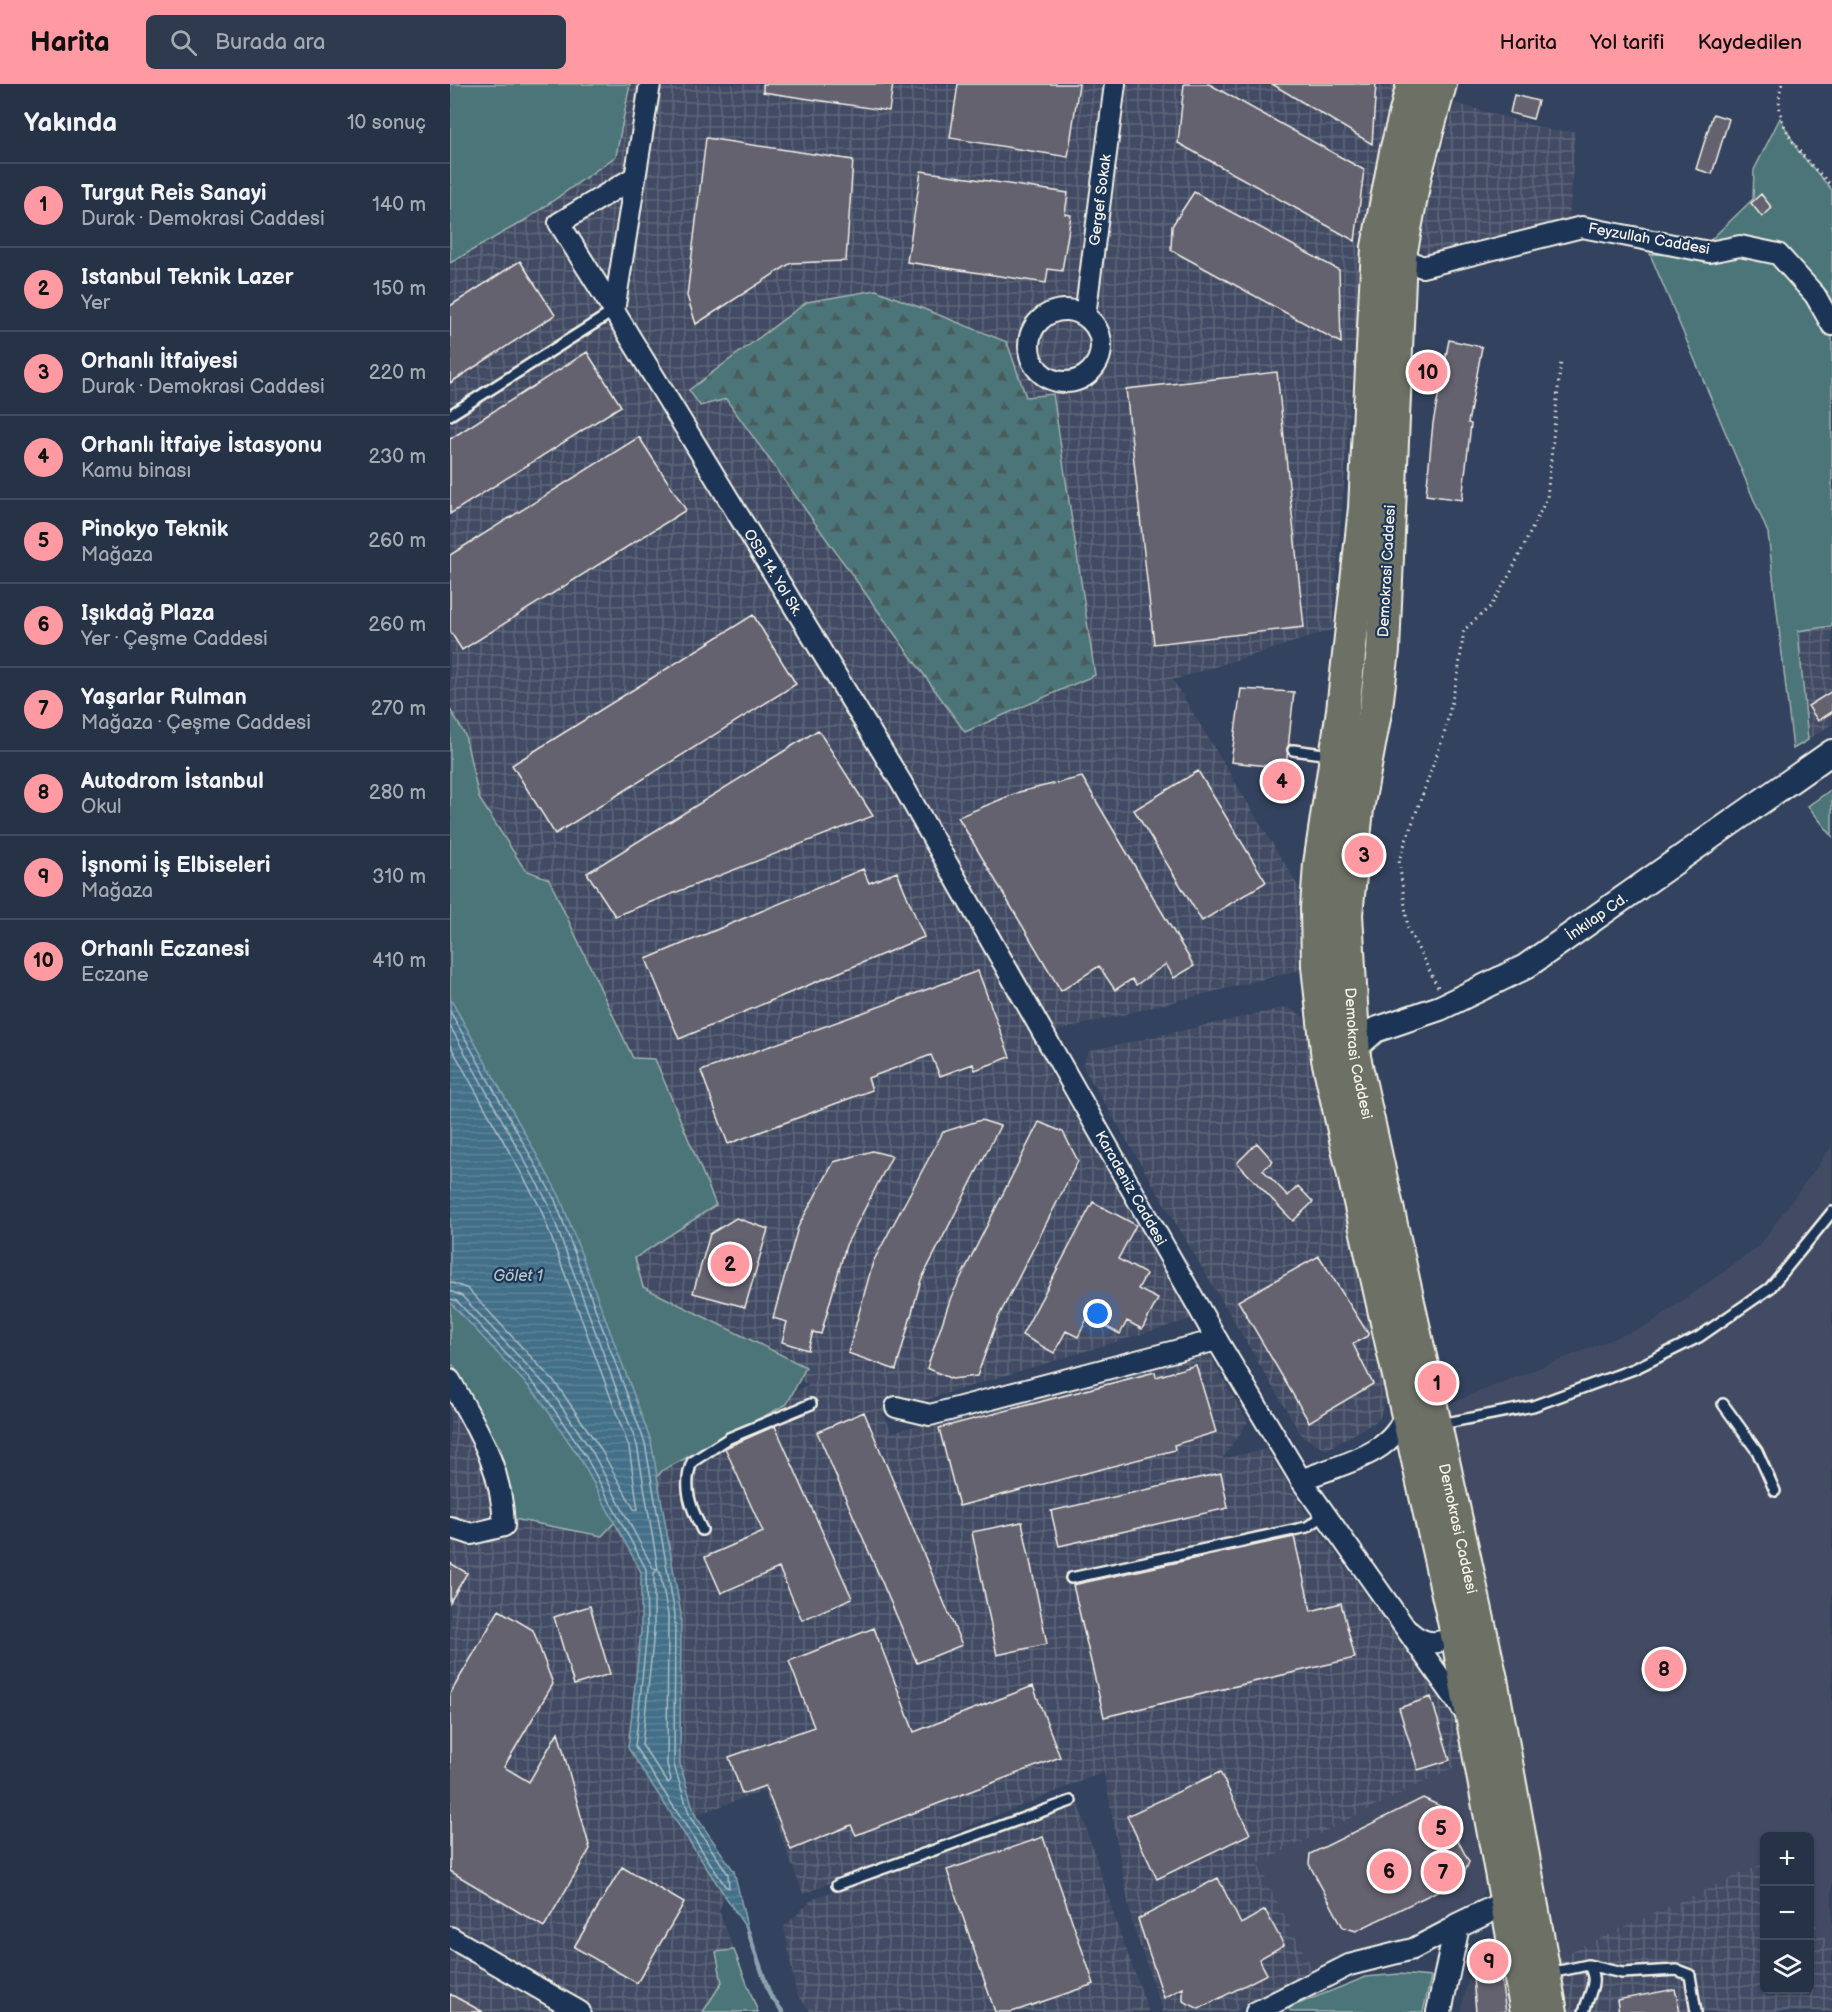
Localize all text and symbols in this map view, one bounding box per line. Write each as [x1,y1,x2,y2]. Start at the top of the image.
search box [146,15,566,69]
text: Harita [30,26,110,59]
icon: search [167,26,200,59]
text: Burada ara [215,29,326,56]
text: Harita [1500,30,1557,55]
text: Yol tarifi [1590,30,1665,55]
text: Kaydedilen [1698,30,1802,55]
text: Yakında [24,108,117,139]
text: 10 sonuç [347,111,426,135]
street label: Gergef Sokak [1085,153,1115,247]
text: Turgut Reis Sanayi [81,180,266,207]
text: 1 [39,193,48,217]
text: 140 m [372,193,426,217]
text: Durak · Demokrasi Caddesi [81,207,325,231]
street label: Feyzullah Caddesi [1587,219,1711,259]
text: Istanbul Teknik Lazer [81,264,293,291]
text: 2 [38,277,49,301]
text: 150 m [373,277,426,301]
text: Yer [81,291,110,315]
text: Orhanlı İtfaiyesi [81,348,238,375]
pin: 10 [1408,350,1448,394]
text: 3 [38,361,49,385]
text: 220 m [369,361,426,385]
text: Durak · Demokrasi Caddesi [81,375,325,399]
text: Orhanlı İtfaiye İstasyonu [81,432,322,459]
text: 4 [38,445,49,469]
text: 230 m [369,445,426,469]
text: Kamu binası [81,459,191,483]
street label: Demokrasi Caddesi [1374,504,1400,638]
text: Pinokyo Teknik [81,516,228,543]
street label: OSB 14. Yol Sk. [740,525,807,620]
text: 5 [38,529,49,553]
text: 260 m [368,529,426,553]
text: Mağaza [81,543,153,567]
text: Işıkdağ Plaza [81,600,215,627]
text: 6 [37,613,50,637]
text: 260 m [368,613,426,637]
text: Yer · Çeşme Caddesi [81,627,268,651]
text: Yaşarlar Rulman [81,684,247,711]
text: 7 [38,697,49,721]
text: 270 m [371,697,426,721]
text: Mağaza · Çeşme Caddesi [81,711,311,735]
pin: 4 [1262,758,1302,804]
text: Autodrom İstanbul [81,768,264,795]
text: 8 [37,781,50,805]
text: 280 m [369,781,426,805]
text: Okul [81,795,122,819]
pin: 3 [1344,832,1384,878]
text: İşnomi İş Elbiseleri [81,852,270,879]
text: 9 [38,865,49,889]
text: 310 m [372,865,426,889]
text: Mağaza [81,879,153,903]
street label: İnkılap Cd. [1563,889,1631,945]
text: Orhanlı Eczanesi [81,936,250,963]
text: 10 [33,949,54,973]
text: 410 m [372,949,426,973]
text: Eczane [81,963,149,987]
street label: Demokrasi Caddesi [1341,987,1377,1121]
street label: Karadeniz Caddesi [1091,1127,1171,1249]
pin: 2 [710,1242,750,1286]
water label: Gölet 1 [493,1267,544,1286]
your location [1083,1299,1112,1328]
pin: 1 [1418,1360,1456,1406]
street label: Demokrasi Caddesi [1434,1462,1481,1596]
pin: 8 [1644,1646,1684,1692]
pin: 5 [1422,1806,1460,1850]
map controls [1760,1832,1814,1994]
button: + [1760,1832,1814,1886]
pin: 6 [1370,1848,1408,1894]
pin: 7 [1424,1850,1462,1894]
button: − [1760,1886,1814,1940]
pin: 9 [1470,1938,1508,1984]
button: layers [1760,1940,1814,1994]

